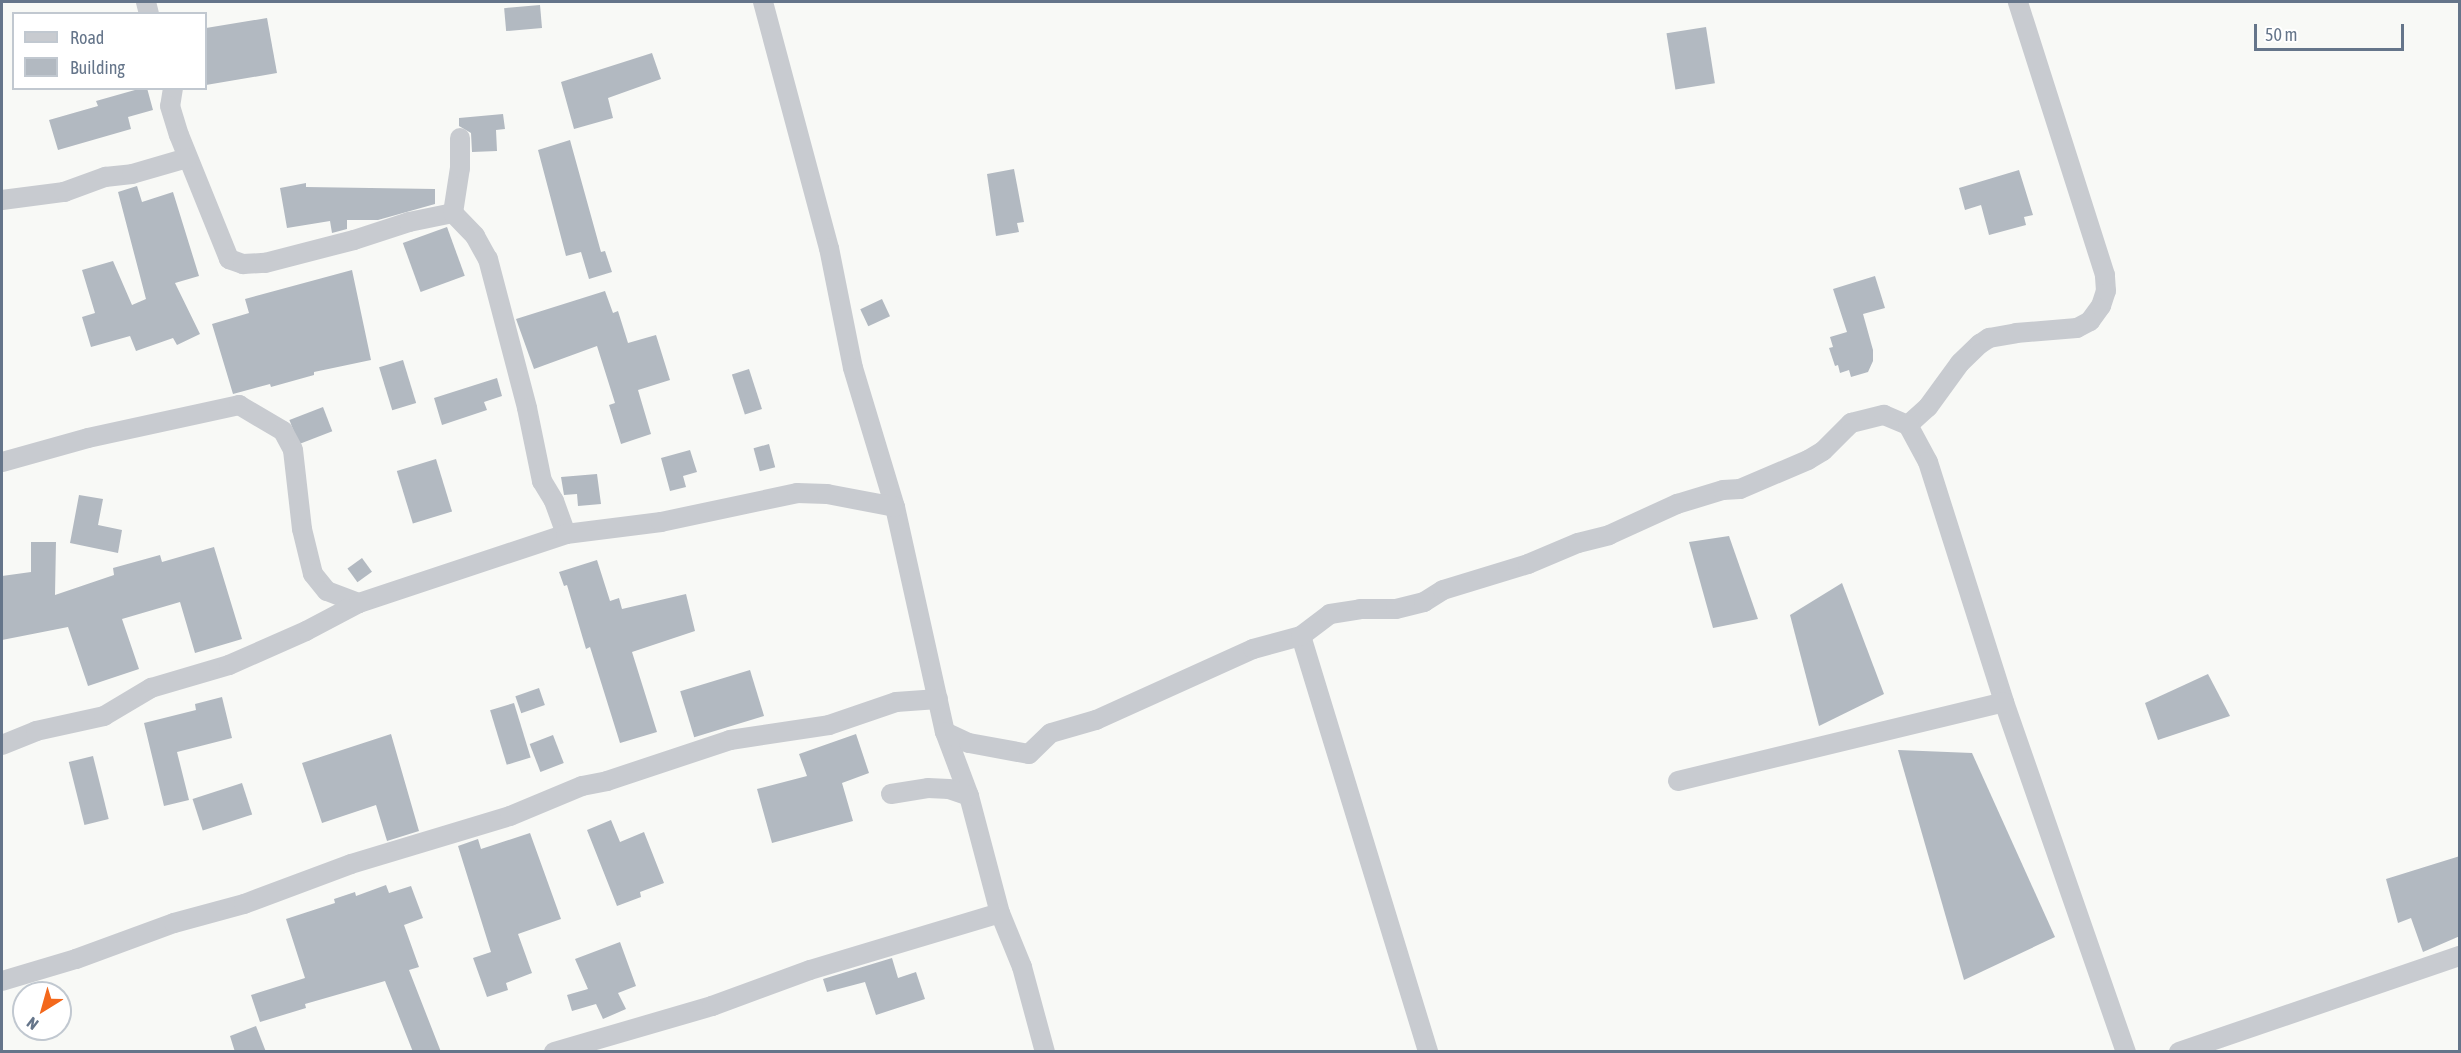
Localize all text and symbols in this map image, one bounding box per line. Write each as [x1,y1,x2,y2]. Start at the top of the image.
legend [12,12,207,90]
scale bar [2257,12,2407,50]
text: 50 m [2265,24,2297,45]
text: Road [70,27,104,48]
text: Building [70,57,125,78]
north arrow [12,981,72,1041]
text: N [23,1014,42,1034]

